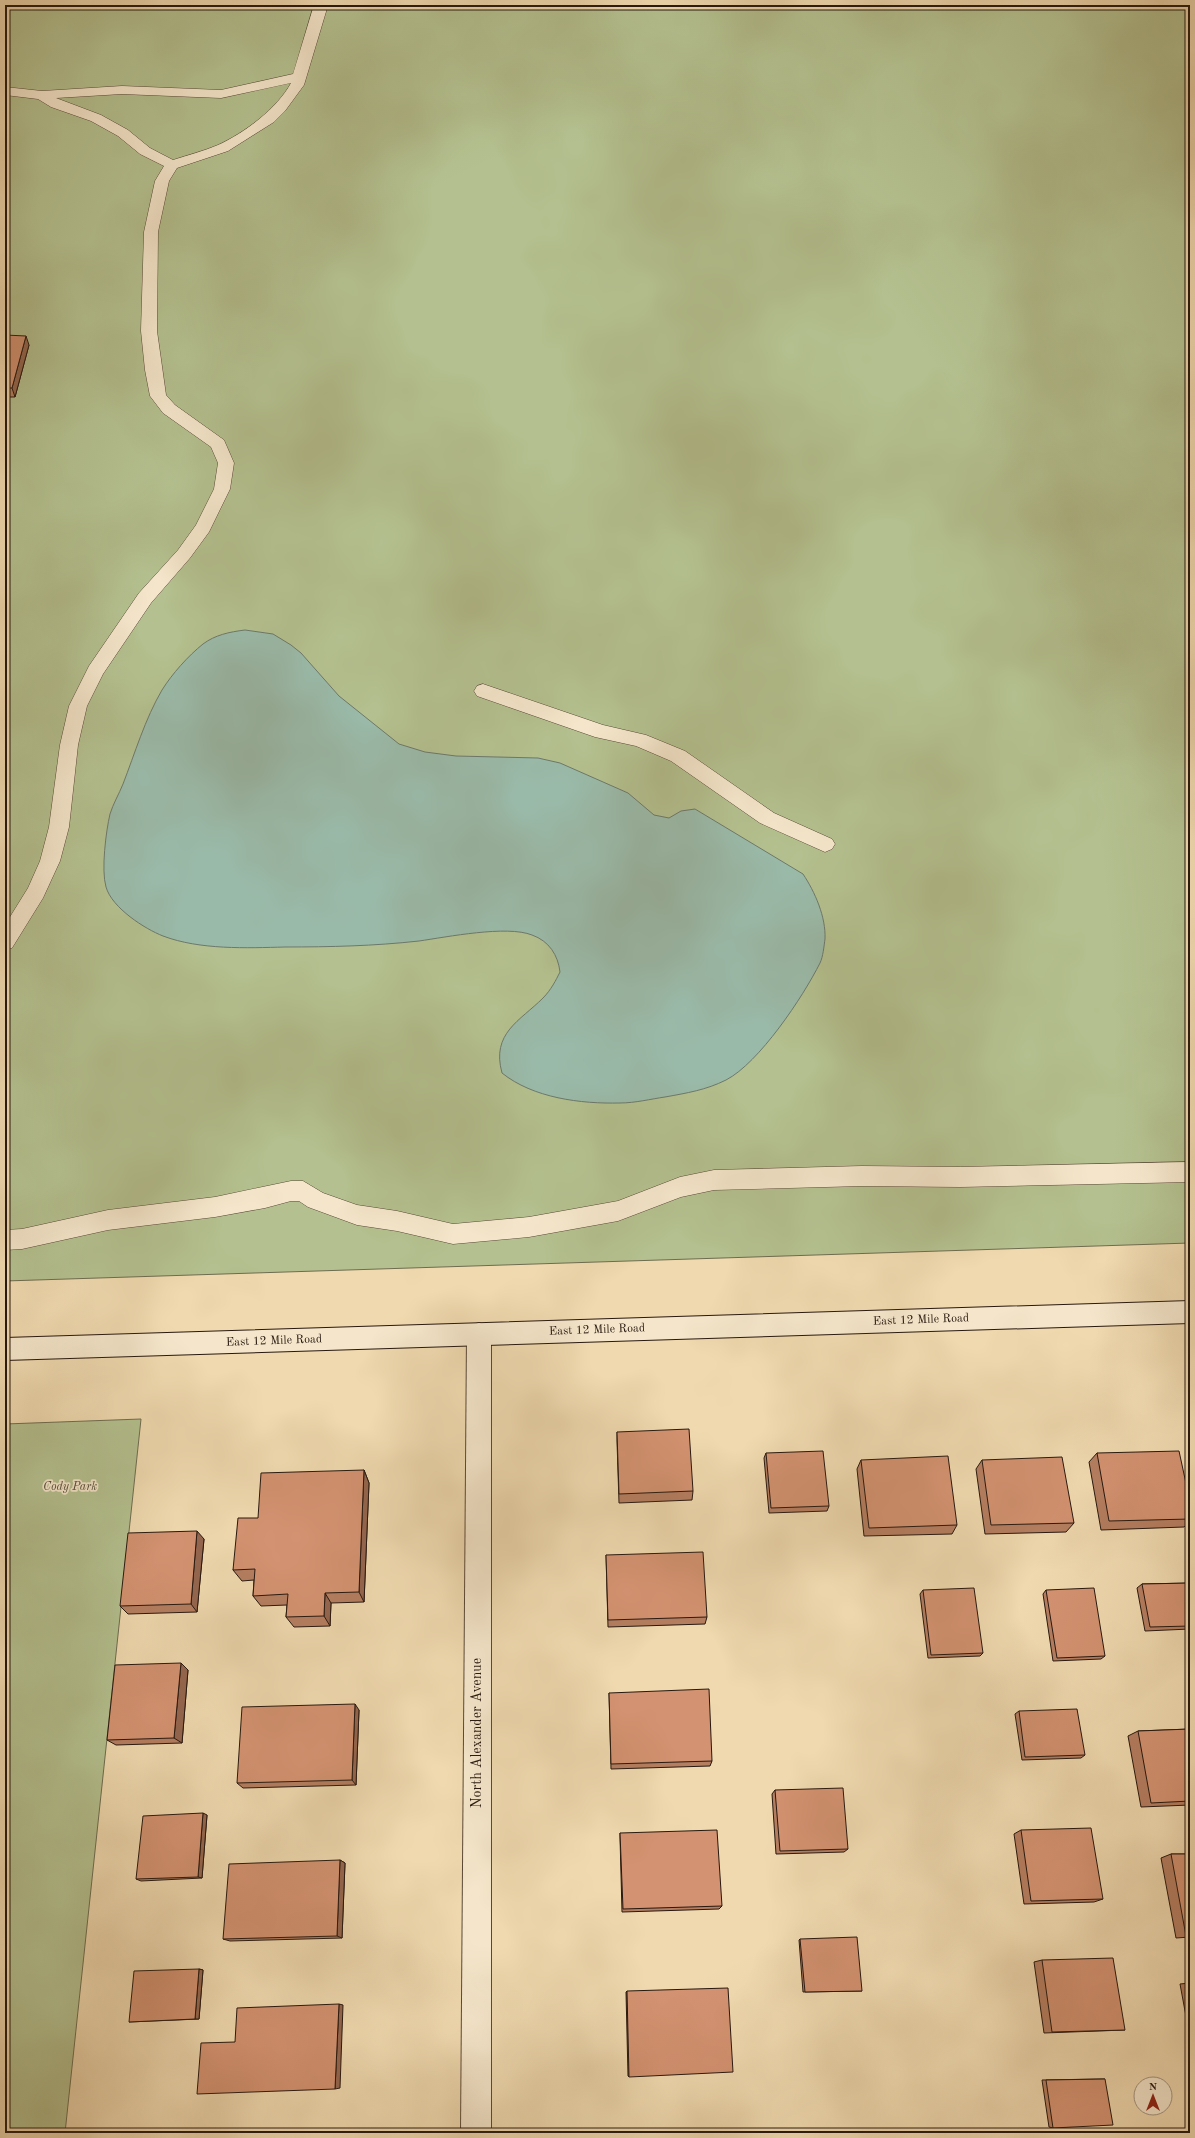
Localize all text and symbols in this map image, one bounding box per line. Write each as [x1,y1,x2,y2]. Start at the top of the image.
street label: East 12 Mile Road [873,1312,969,1328]
street label: East 12 Mile Road [549,1322,645,1338]
street label: East 12 Mile Road [226,1333,322,1349]
park label: Cody Park [43,1481,97,1493]
street label: North Alexander Avenue [470,1658,484,1808]
north arrow [1133,2076,1173,2116]
text: N [1149,2082,1158,2093]

